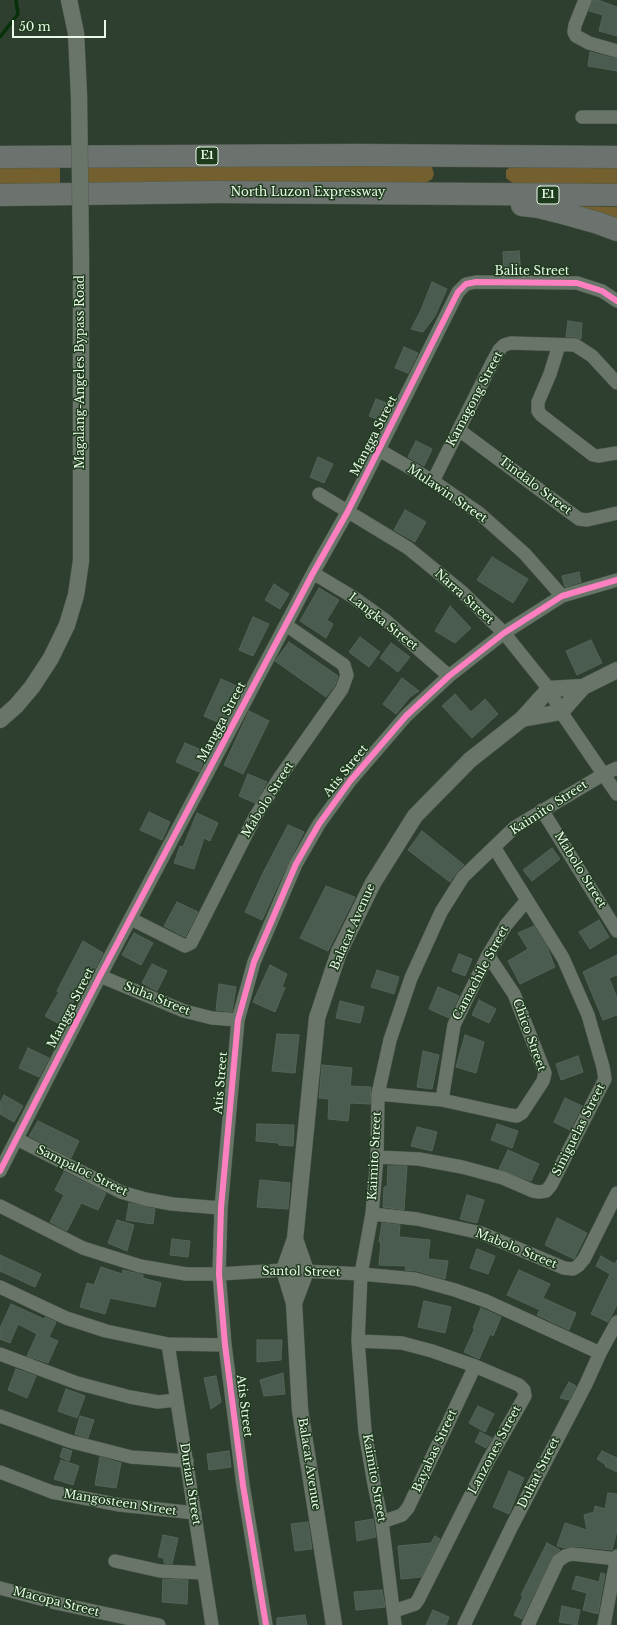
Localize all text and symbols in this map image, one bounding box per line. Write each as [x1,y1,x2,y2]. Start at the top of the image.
scale bar [14,12,108,38]
text: 50 m [19,19,51,34]
road number: E1 [196,147,218,165]
street label: North Luzon Expressway [231,186,385,200]
road number: E1 [537,186,559,204]
street label: Balite Street [495,265,569,279]
street label: Magalang-Angeles Bypass Road [74,275,88,469]
street label: Kamagong Street [444,349,506,449]
street label: Mangga Street [347,393,401,479]
street label: Tindalo Street [496,454,574,518]
street label: Mulawin Street [404,462,490,526]
street label: Narra Street [431,567,497,627]
street label: Langka Street [345,590,421,654]
street label: Mangga Street [195,680,249,764]
street label: Atis Street [321,742,371,800]
street label: Mabolo Street [239,759,297,841]
street label: Kaimito Street [508,778,590,838]
street label: Mabolo Street [551,829,609,911]
street label: Balacat Avenue [327,882,379,972]
street label: Camachile Street [450,923,512,1023]
street label: Mangga Street [44,965,98,1051]
street label: Suha Street [122,979,192,1019]
street label: Chico Street [509,997,549,1073]
street label: Atis Street [211,1051,231,1115]
street label: Siniguelas Street [549,1081,609,1179]
street label: Kaimito Street [365,1111,385,1201]
street label: Sampaloc Street [34,1143,130,1199]
street label: Mabolo Street [473,1226,559,1272]
street label: Santol Street [262,1264,340,1280]
street label: Atis Street [233,1374,255,1438]
street label: Lanzones Street [466,1403,524,1497]
street label: Bayabas Street [410,1407,460,1495]
street label: Balacat Avenue [295,1417,323,1511]
street label: Kaimito Street [359,1433,389,1523]
street label: Duhat Street [515,1435,563,1511]
street label: Durian Street [176,1442,204,1526]
street label: Mangosteen Street [62,1487,178,1519]
street label: Macopa Street [11,1584,101,1620]

